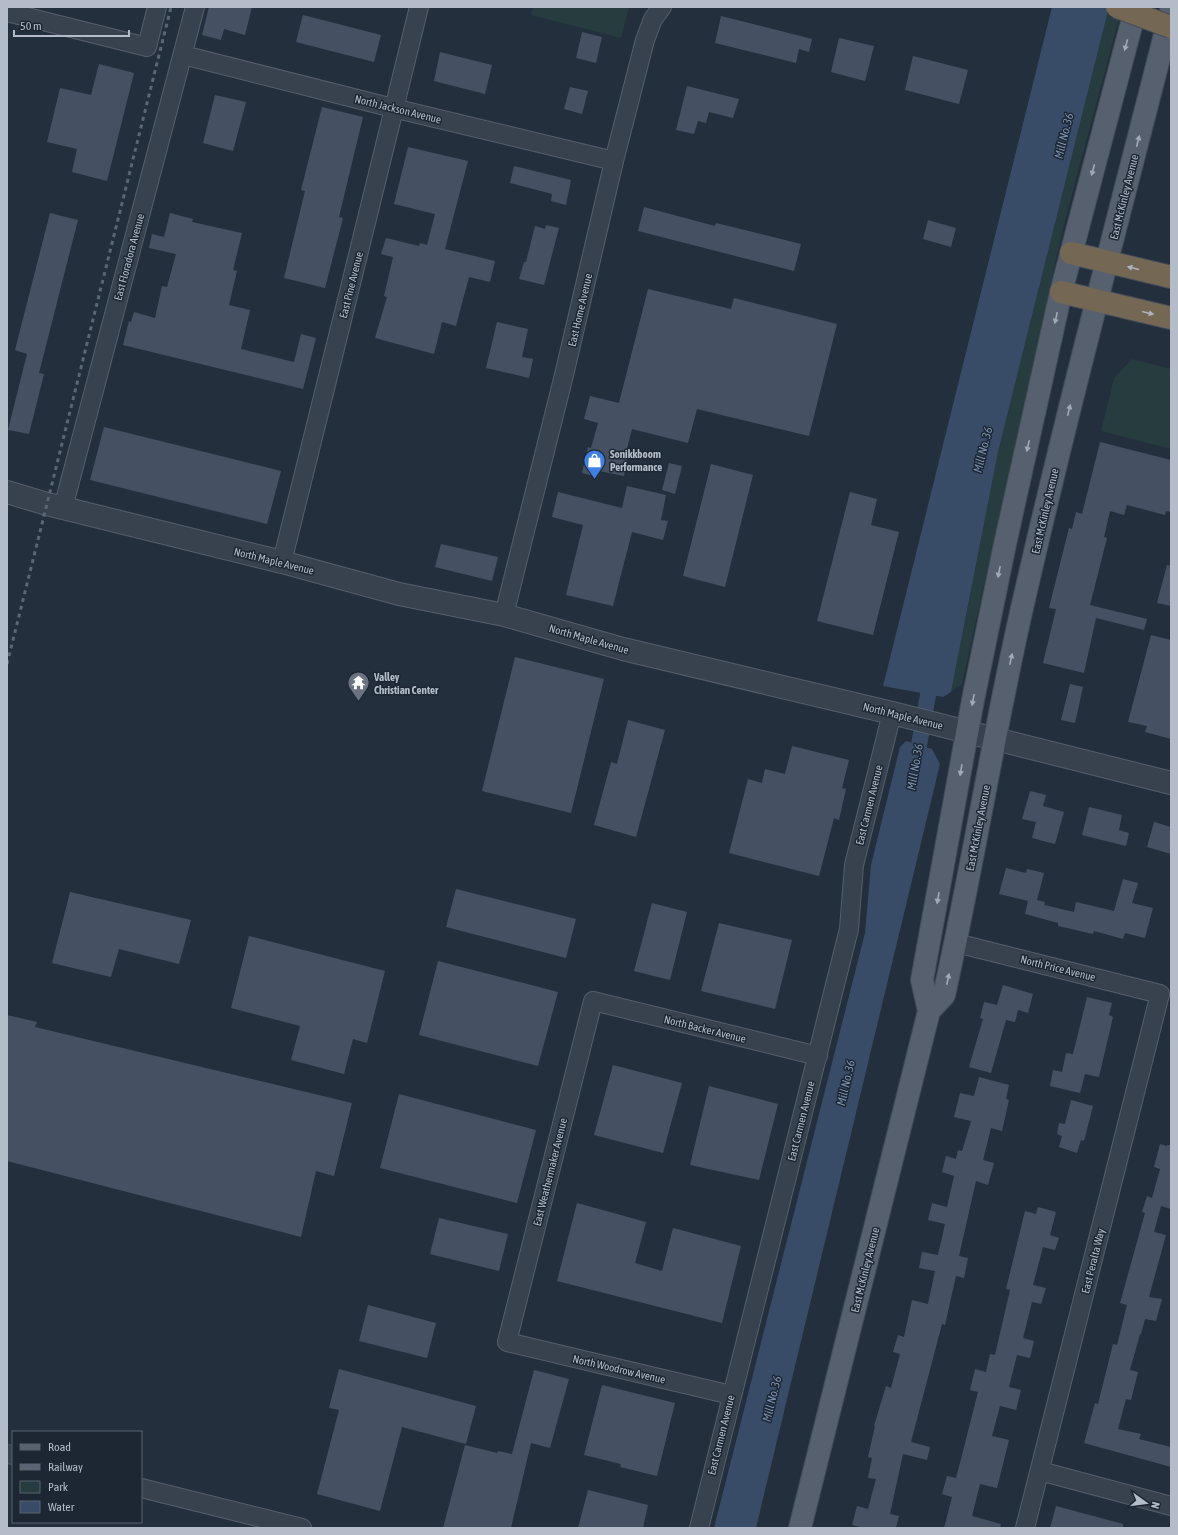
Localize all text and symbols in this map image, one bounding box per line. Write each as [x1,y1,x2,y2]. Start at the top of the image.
scale bar [14,12,129,38]
text: 50 m [20,19,42,33]
one-way arrow [1123,39,1129,51]
street label: North Jackson Avenue [354,92,442,126]
water label: Mill No. 36 [1052,111,1077,160]
one-way arrow [1135,134,1141,146]
street label: East McKinley Avenue [1108,153,1140,241]
one-way arrow [1090,165,1096,177]
street label: East Floradora Avenue [112,212,146,302]
street label: East Pine Avenue [337,250,365,320]
one-way arrow [1127,265,1139,271]
street label: East Home Avenue [566,272,594,348]
one-way arrow [1141,310,1154,316]
one-way arrow [1052,312,1058,325]
one-way arrow [1067,403,1073,416]
water label: Mill No. 36 [971,425,996,474]
one-way arrow [1025,439,1031,452]
shop icon: Sonikkboom Performance [582,447,608,480]
place label: Sonikkboom Performance [610,448,662,473]
street label: East McKinley Avenue [1029,467,1061,555]
street label: North Maple Avenue [233,545,315,577]
one-way arrow [996,566,1002,579]
street label: North Maple Avenue [548,622,630,656]
one-way arrow [1009,653,1015,665]
temple icon: Valley Christian Center [345,670,371,703]
place label: Valley Christian Center [373,671,439,696]
one-way arrow [970,693,976,706]
street label: North Maple Avenue [862,700,944,732]
water label: Mill No. 36 [904,742,926,791]
street label: East Carmen Avenue [853,764,885,846]
one-way arrow [958,764,964,776]
street label: East McKinley Avenue [964,784,992,872]
one-way arrow [934,892,940,904]
street label: North Price Avenue [1019,953,1097,983]
one-way arrow [945,972,951,985]
street label: North Backer Avenue [663,1013,747,1045]
water label: Mill No. 36 [834,1058,858,1107]
street label: East Carmen Avenue [785,1080,817,1162]
street label: East Weathermaker Avenue [531,1117,569,1227]
street label: East McKinley Avenue [849,1226,881,1314]
street label: East Peralta Way [1079,1227,1107,1295]
street label: North Woodrow Avenue [571,1352,667,1386]
water label: Mill No. 36 [760,1374,785,1423]
street label: East Carmen Avenue [705,1394,737,1476]
legend [12,1431,142,1523]
text: Road [48,1440,71,1454]
text: Railway [48,1460,83,1474]
text: Park [48,1480,69,1494]
north arrow [1126,1483,1166,1523]
text: Water [48,1500,75,1514]
text: N [1149,1501,1162,1510]

